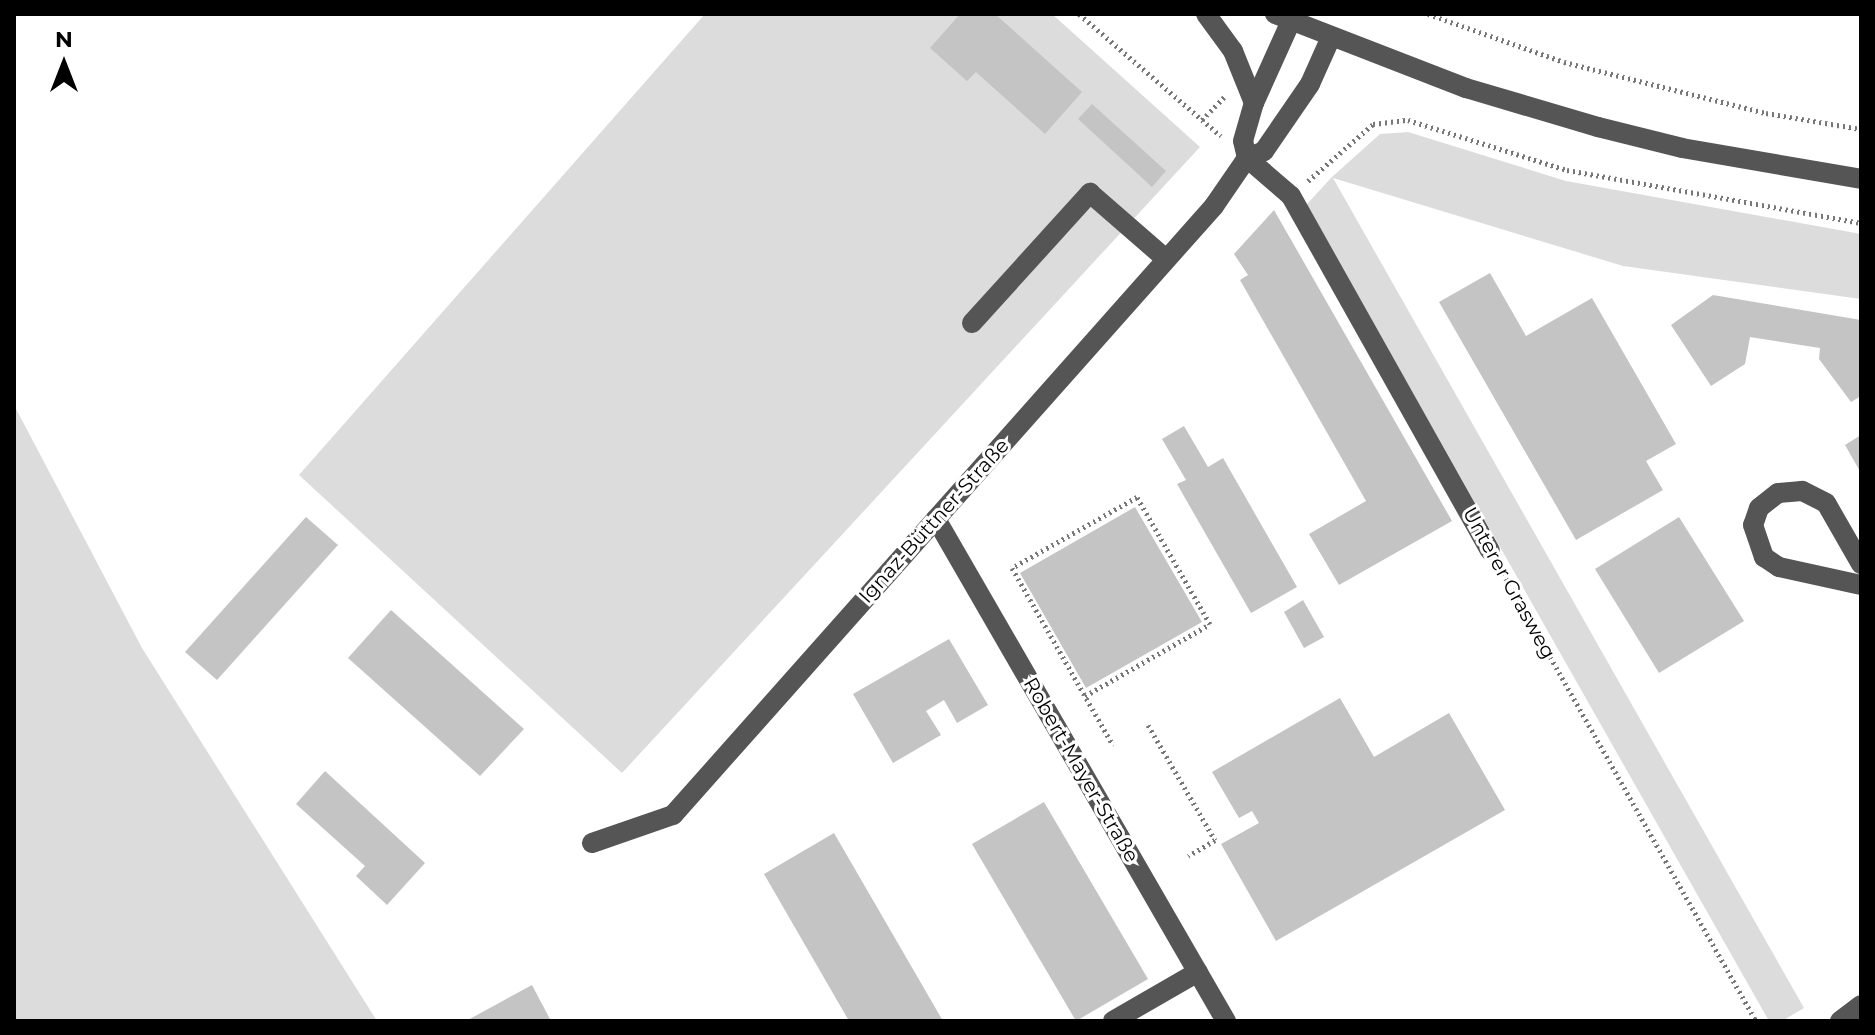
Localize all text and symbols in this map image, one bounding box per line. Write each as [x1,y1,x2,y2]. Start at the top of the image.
north arrow [24,24,104,104]
text: N [55,26,73,53]
street label: Ignaz-Büttner-Straße [854,434,1014,608]
street label: Unterer Grasweg [1457,503,1561,663]
street label: Robert-Mayer-Straße [1018,673,1144,867]

